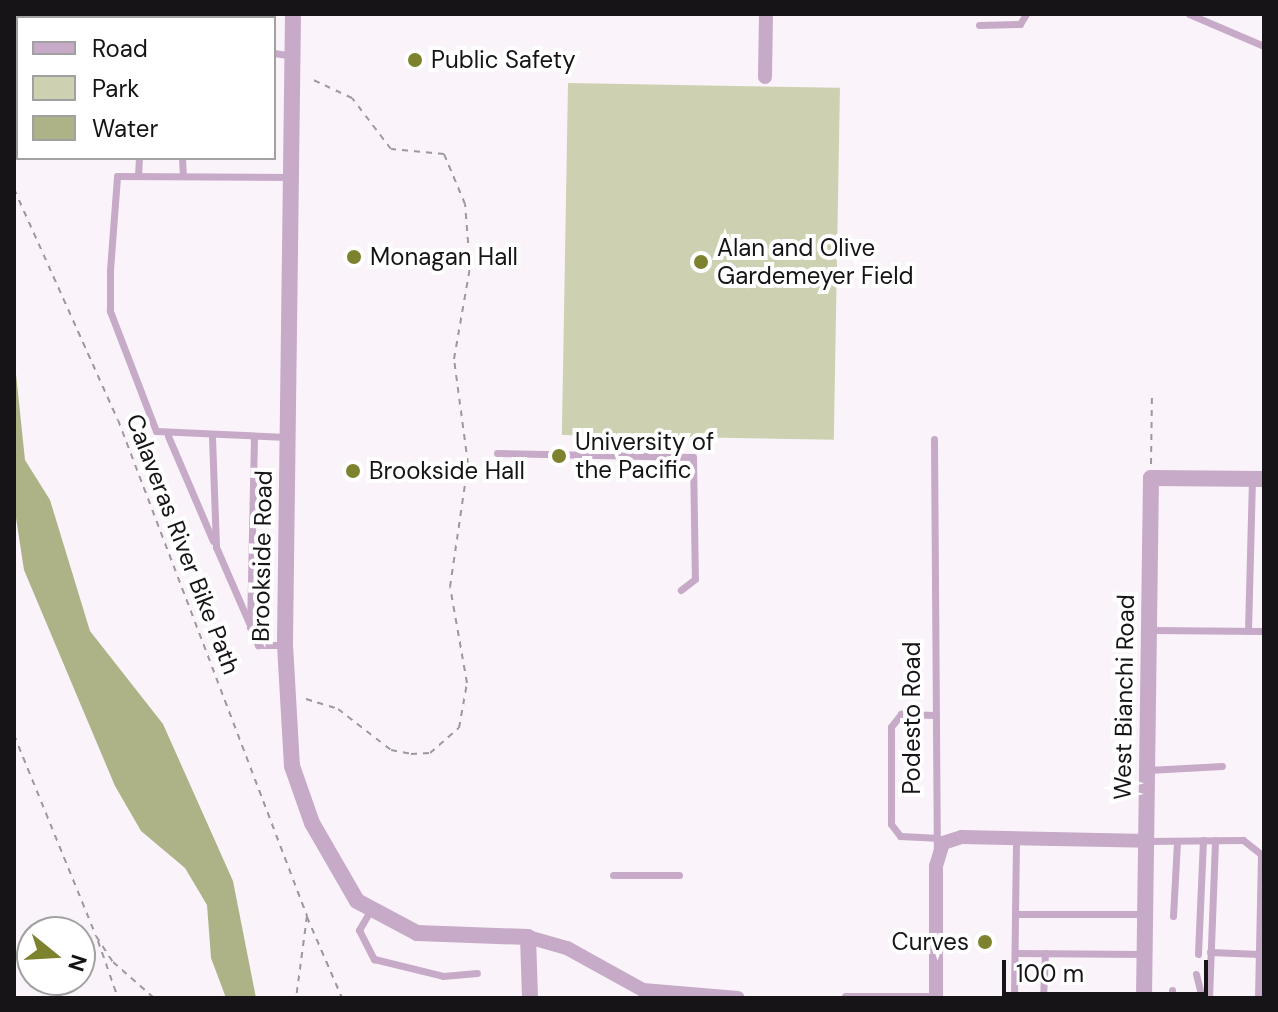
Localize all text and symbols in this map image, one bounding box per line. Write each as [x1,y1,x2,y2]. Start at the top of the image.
legend [16,16,276,160]
text: Road [92,33,148,64]
place label: Public Safety [431,46,576,74]
marker: Public Safety [406,51,424,69]
text: Park [92,73,139,104]
text: Water [92,113,158,144]
place label: Alan and Olive Gardemeyer Field [717,234,914,290]
place label: Monagan Hall [370,243,518,271]
marker: Monagan Hall [345,248,363,266]
marker: Alan and Olive Gardemeyer Field [692,253,710,271]
street label: Calaveras River Bike Path [120,410,246,678]
place label: University of the Pacific [575,428,714,484]
marker: University of the Pacific [550,447,568,465]
place label: Brookside Hall [369,457,525,485]
marker: Brookside Hall [344,462,362,480]
street label: Brookside Road [246,470,278,642]
street label: West Bianchi Road [1108,594,1140,800]
street label: Podesto Road [898,641,926,795]
north arrow [16,916,96,996]
place label: Curves [891,928,969,956]
marker: Curves [976,933,994,951]
scale bar [1006,944,1212,994]
text: N [61,951,94,975]
text: 100 m [1016,958,1084,989]

